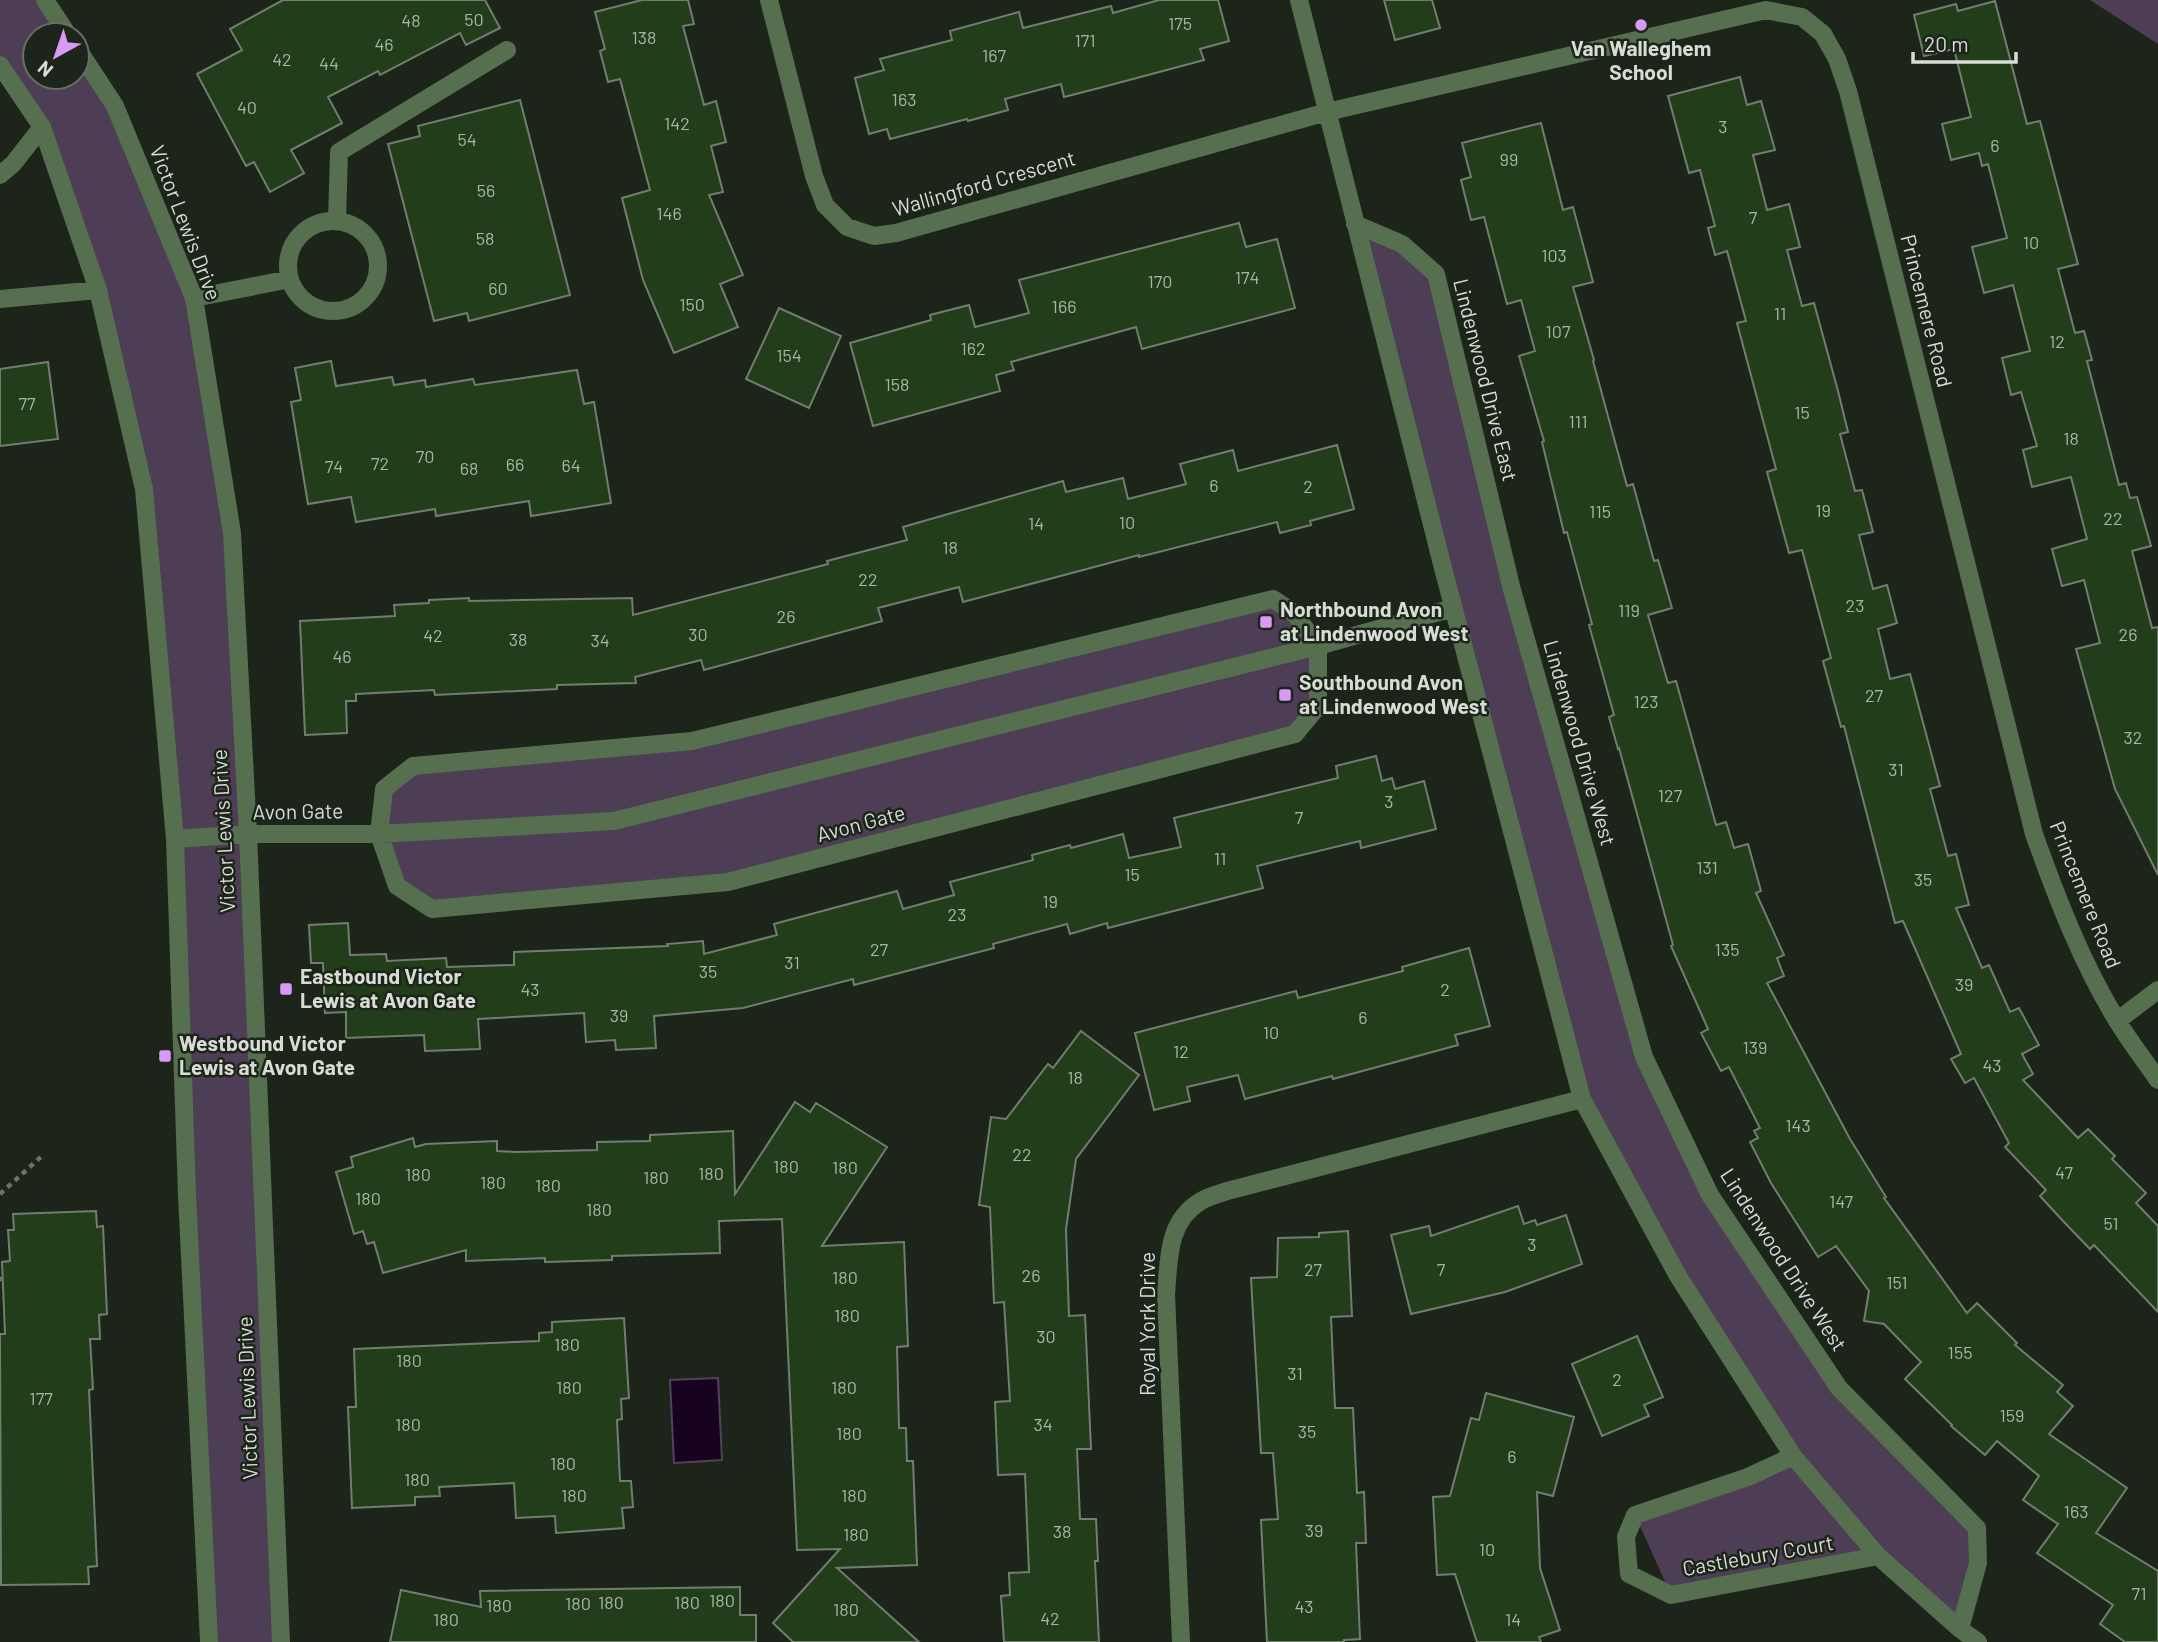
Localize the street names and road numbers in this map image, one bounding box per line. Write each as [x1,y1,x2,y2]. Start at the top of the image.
street label: Victor Lewis Drive [145,142,227,303]
street label: Wallingford Crescent [889,144,1078,221]
street label: Princemere Road [1896,232,1959,390]
street label: Lindenwood Drive East [1449,276,1524,483]
street label: Lindenwood Drive West [1539,637,1622,848]
street label: Victor Lewis Drive [206,749,239,913]
street label: Avon Gate [252,797,344,824]
street label: Avon Gate [814,799,908,846]
street label: Princemere Road [2045,817,2127,972]
street label: Lindenwood Drive West [1716,1163,1853,1355]
street label: Royal York Drive [1134,1252,1159,1396]
street label: Victor Lewis Drive [231,1316,262,1480]
street label: Castlebury Court [1680,1529,1835,1580]

